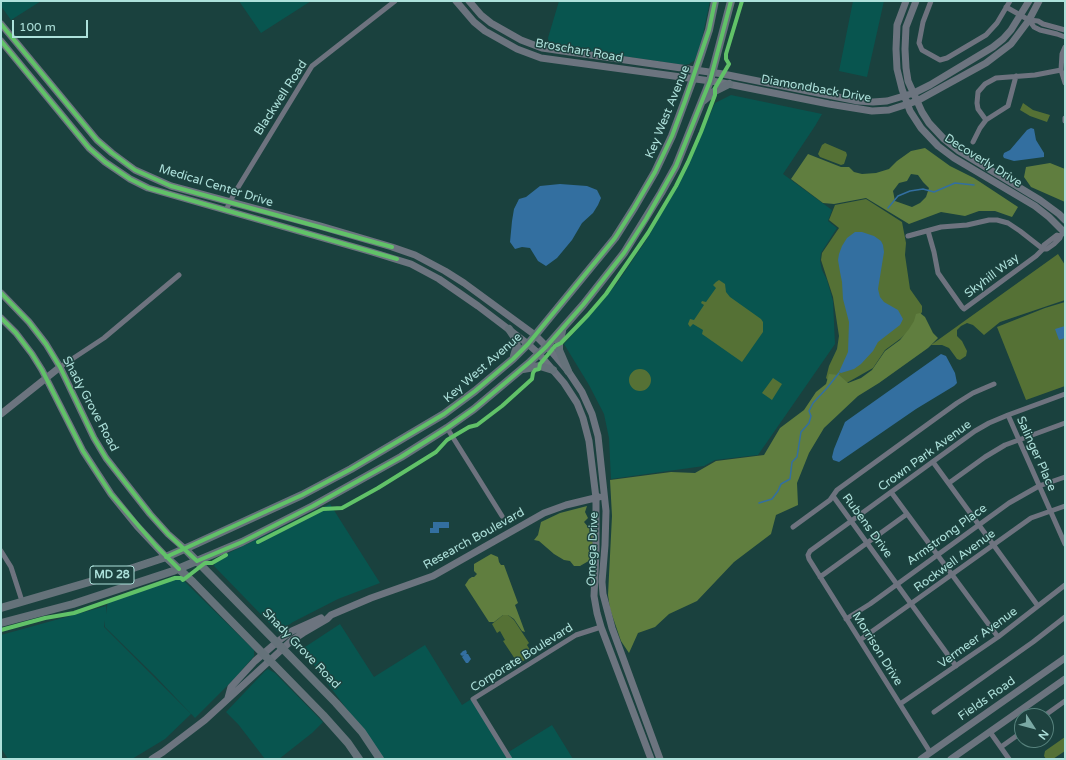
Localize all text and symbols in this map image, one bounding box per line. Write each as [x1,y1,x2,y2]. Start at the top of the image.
scale bar [14,12,90,38]
text: 100 m [19,20,56,34]
street label: Broschart Road [534,36,624,66]
street label: Blackwell Road [251,58,311,138]
street label: Key West Avenue [643,63,693,161]
street label: Diamondback Drive [760,72,872,106]
street label: Decoverly Drive [941,131,1025,191]
street label: Medical Center Drive [157,162,275,210]
street label: Skyhill Way [962,251,1022,301]
street label: Key West Avenue [441,330,525,406]
street label: Shady Grove Road [59,354,121,454]
street label: Salinger Place [1013,414,1059,494]
street label: Crown Park Avenue [876,417,974,495]
street label: Rubens Drive [839,491,895,561]
street label: Armstrong Place [904,501,990,569]
street label: Research Boulevard [421,505,527,573]
street label: Omega Drive [585,512,601,586]
street label: Rockwell Avenue [912,527,998,595]
road number: MD 28 [90,566,134,584]
street label: Vermeer Avenue [936,604,1020,672]
street label: Shady Grove Road [259,606,343,692]
street label: Morrison Drive [849,610,905,688]
street label: Corporate Boulevard [468,621,576,695]
street label: Fields Road [956,674,1018,724]
north arrow [1014,708,1054,748]
text: N [1035,727,1051,742]

